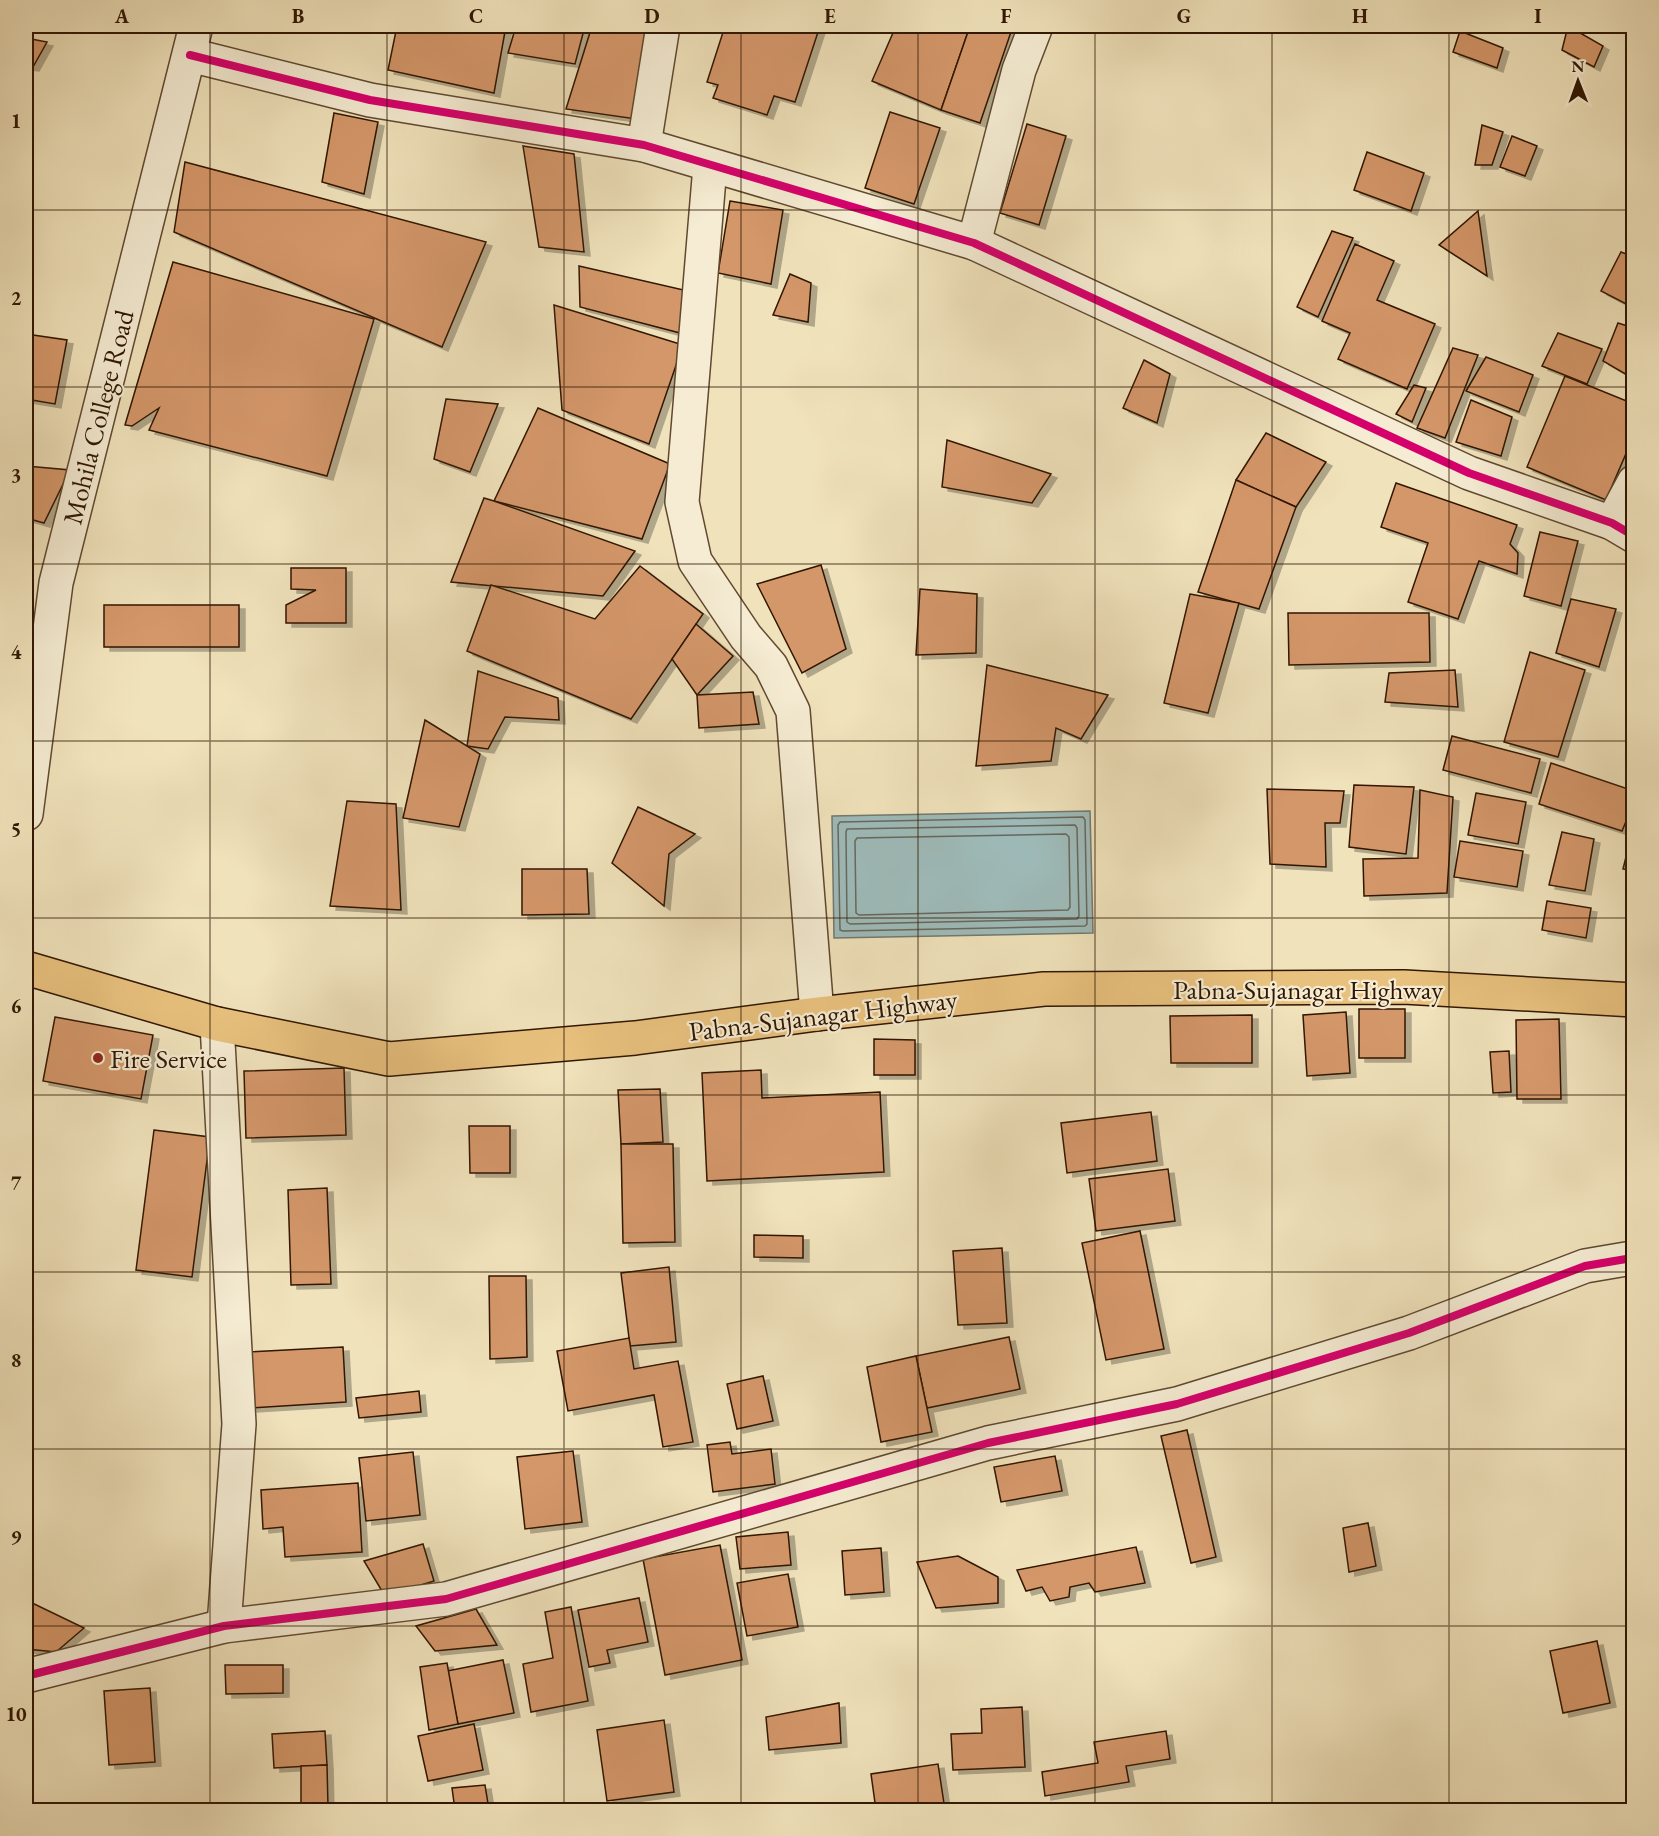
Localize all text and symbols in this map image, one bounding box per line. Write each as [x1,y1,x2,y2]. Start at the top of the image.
text: A [114,3,130,29]
text: B [292,3,304,29]
text: C [469,3,483,29]
text: D [644,3,660,29]
text: E [824,3,836,29]
text: F [1001,3,1012,29]
text: G [1177,3,1191,29]
text: H [1352,3,1368,29]
text: I [1534,3,1542,29]
north arrow [1548,51,1608,111]
text: N [1571,56,1584,77]
text: 1 [11,108,21,134]
text: 2 [11,285,22,311]
street label: Mohila College Road [54,306,142,528]
text: 3 [11,462,21,488]
text: 4 [11,639,22,665]
text: 5 [11,816,21,842]
street label: Pabna-Sujanagar Highway [1173,972,1443,1007]
street label: Pabna-Sujanagar Highway [687,981,959,1049]
text: 6 [11,993,22,1019]
place label: Fire Service [110,1041,227,1076]
marker: Fire Service [91,1051,105,1065]
text: 7 [11,1170,22,1196]
text: 8 [11,1347,21,1373]
text: 9 [11,1524,22,1550]
text: 10 [5,1701,27,1727]

